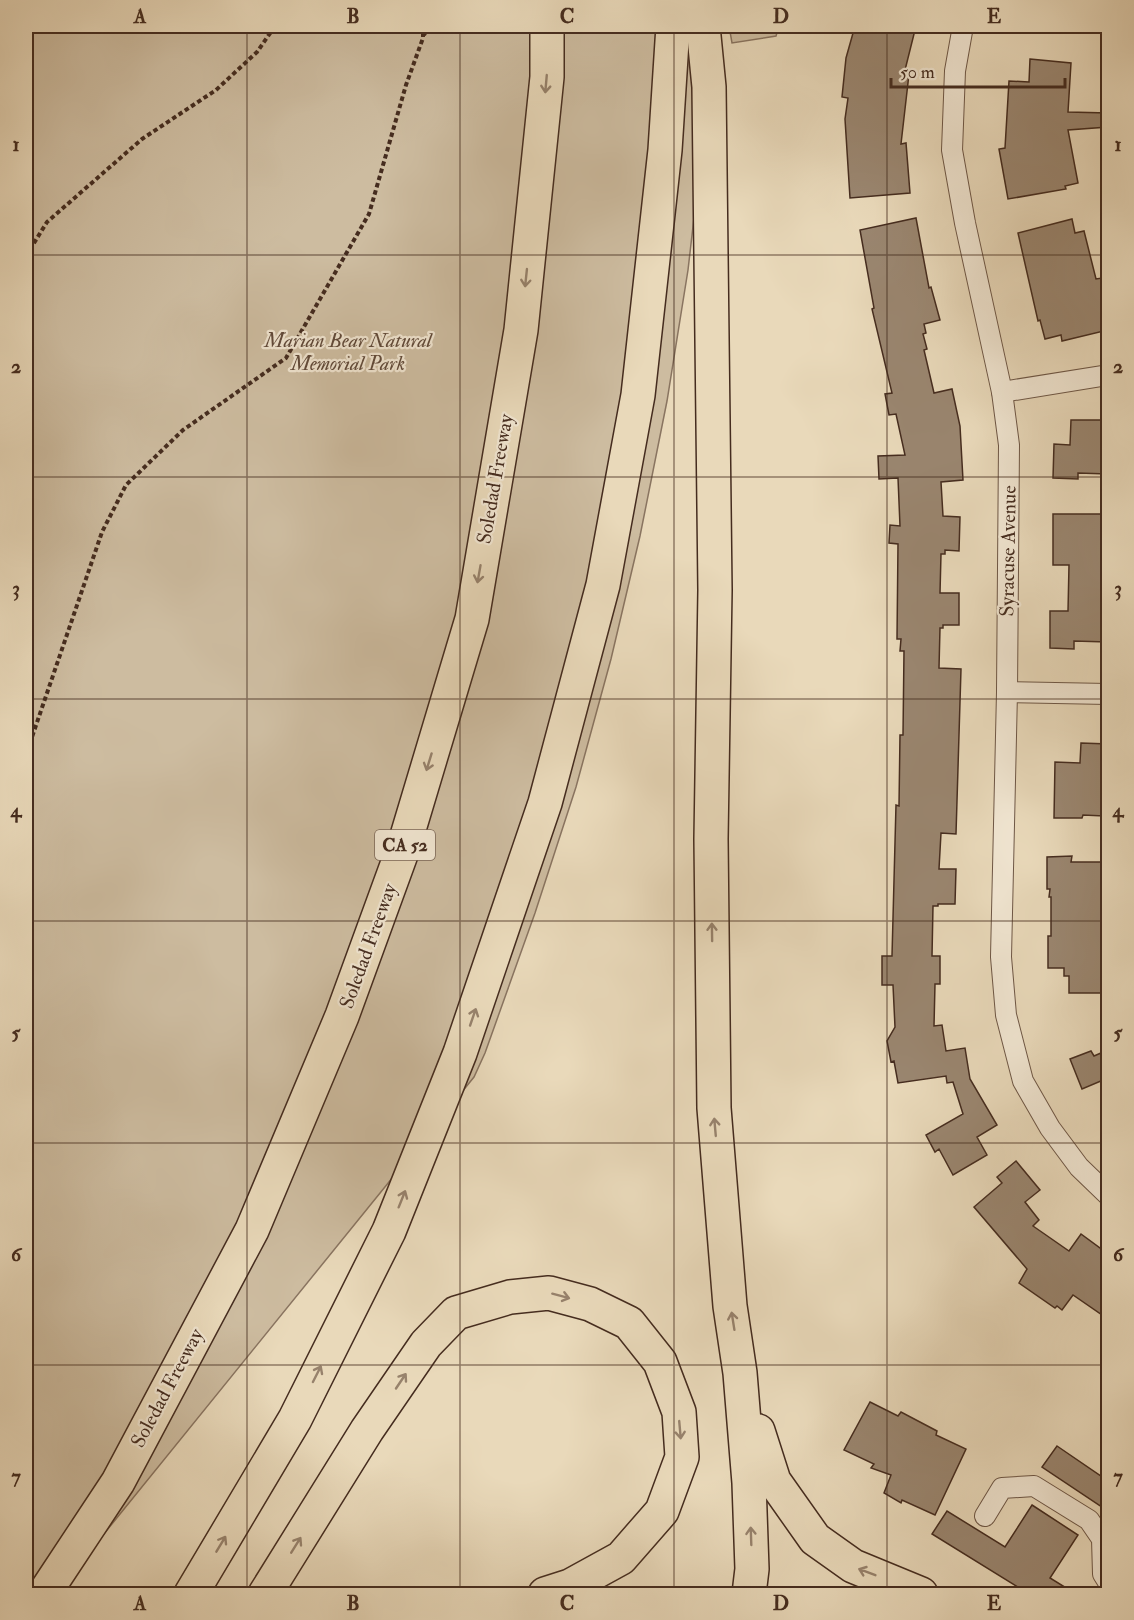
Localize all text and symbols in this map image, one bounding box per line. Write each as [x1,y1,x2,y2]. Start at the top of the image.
text: A [133,4,147,29]
text: B [346,4,360,29]
text: C [560,4,574,29]
text: D [773,4,789,29]
text: E [987,4,1002,29]
scale bar [891,51,1065,89]
text: 50 m [900,61,935,84]
one-way arrow [540,73,551,93]
text: 1 [12,132,20,157]
text: 1 [1114,132,1122,157]
one-way arrow [520,267,531,287]
park label: Marian Bear Natural Memorial Park [264,328,434,376]
text: 2 [11,354,21,379]
text: 2 [1113,354,1123,379]
street label: Soledad Freeway [471,411,519,546]
street label: Syracuse Avenue [994,485,1022,617]
one-way arrow [473,564,484,584]
text: 3 [12,576,20,601]
text: 3 [1114,576,1122,601]
one-way arrow [423,752,434,771]
text: 4 [10,798,23,823]
text: 4 [1112,798,1125,823]
road number: CA 52 [375,830,435,860]
street label: Soledad Freeway [334,879,403,1012]
one-way arrow [706,923,718,943]
one-way arrow [468,1008,479,1027]
text: 5 [12,1020,22,1045]
text: 5 [1114,1020,1124,1045]
one-way arrow [710,1118,721,1137]
one-way arrow [397,1190,408,1209]
text: 6 [11,1242,23,1267]
text: 6 [1113,1242,1125,1267]
one-way arrow [551,1291,570,1302]
one-way arrow [727,1312,738,1332]
street label: Soledad Freeway [125,1323,209,1452]
one-way arrow [312,1366,323,1384]
one-way arrow [395,1373,407,1389]
one-way arrow [675,1420,686,1439]
text: 7 [11,1464,21,1489]
text: 7 [1113,1464,1123,1489]
one-way arrow [745,1527,757,1547]
one-way arrow [215,1536,227,1553]
one-way arrow [290,1537,302,1554]
one-way arrow [858,1566,876,1577]
text: A [133,1591,147,1616]
text: B [346,1591,360,1616]
text: C [560,1591,574,1616]
text: D [773,1591,789,1616]
text: E [987,1591,1002,1616]

